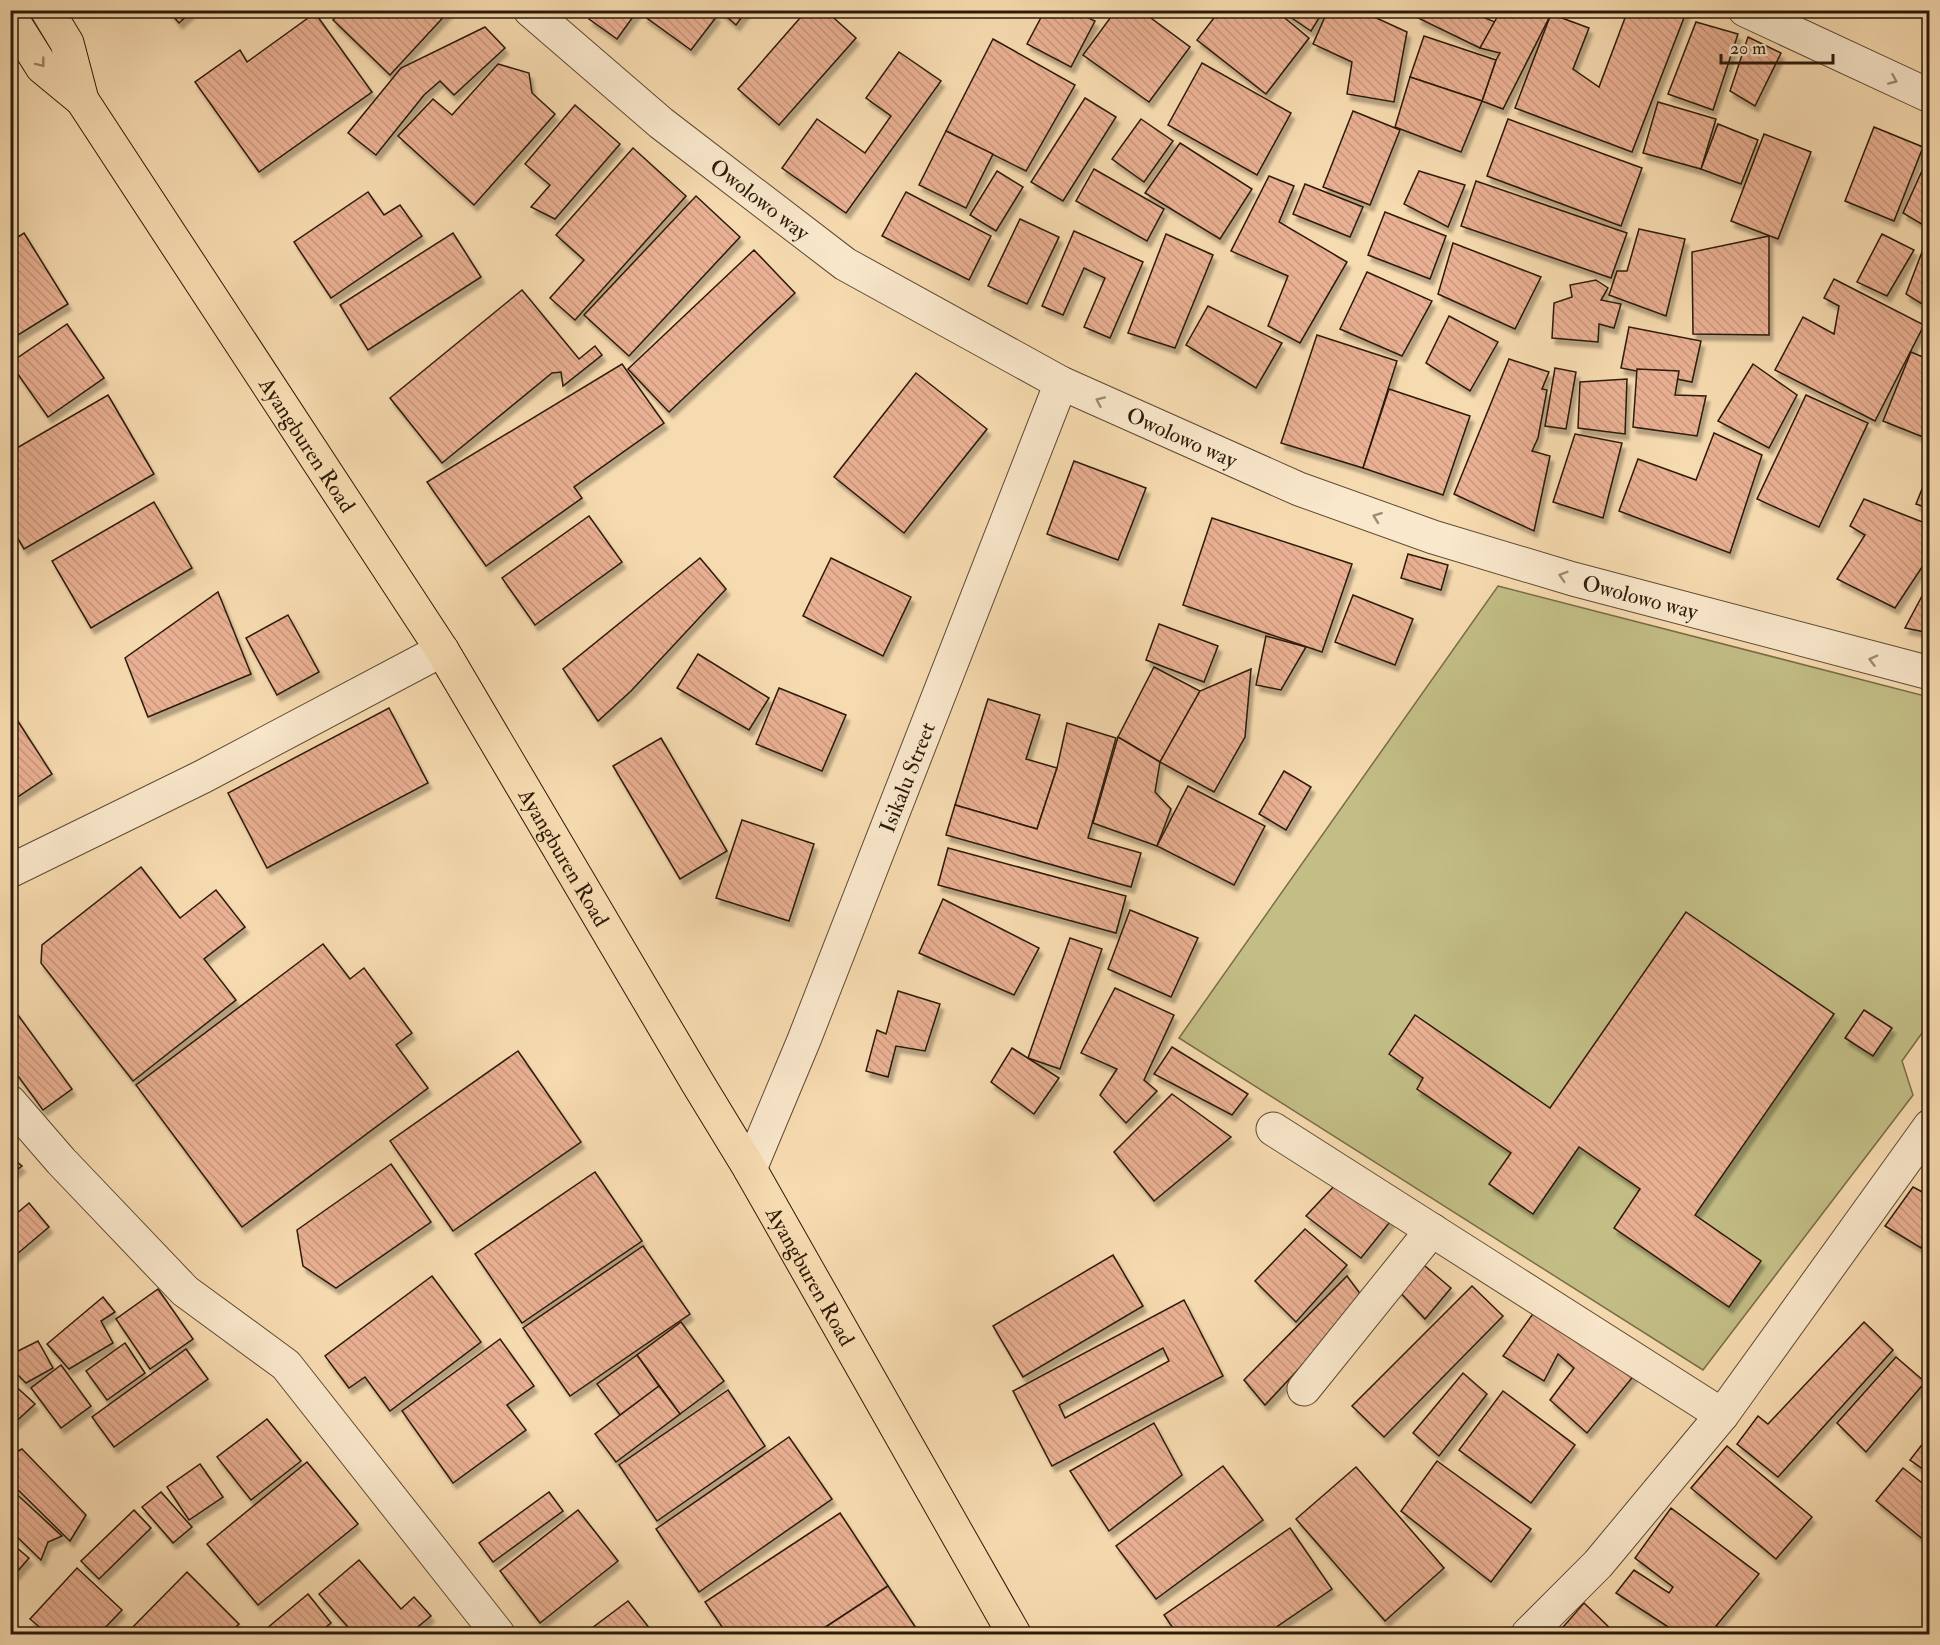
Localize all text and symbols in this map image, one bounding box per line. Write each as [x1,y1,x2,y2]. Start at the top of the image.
scale bar [1721,27,1834,65]
text: 20 m [1730,37,1766,60]
one-way arrow [33,56,44,67]
one-way arrow [1887,72,1898,84]
street label: Owolowo way [704,153,815,247]
street label: Ayangburen Road [252,372,361,518]
one-way arrow [1096,396,1107,408]
street label: Owolowo way [1122,401,1242,475]
one-way arrow [1372,512,1383,525]
street label: Owolowo way [1579,569,1701,626]
one-way arrow [1558,571,1569,583]
one-way arrow [1868,654,1878,667]
street label: Isikalu Street [873,718,942,837]
street label: Ayangburen Road [511,783,615,932]
street label: Ayangburen Road [759,1201,861,1351]

